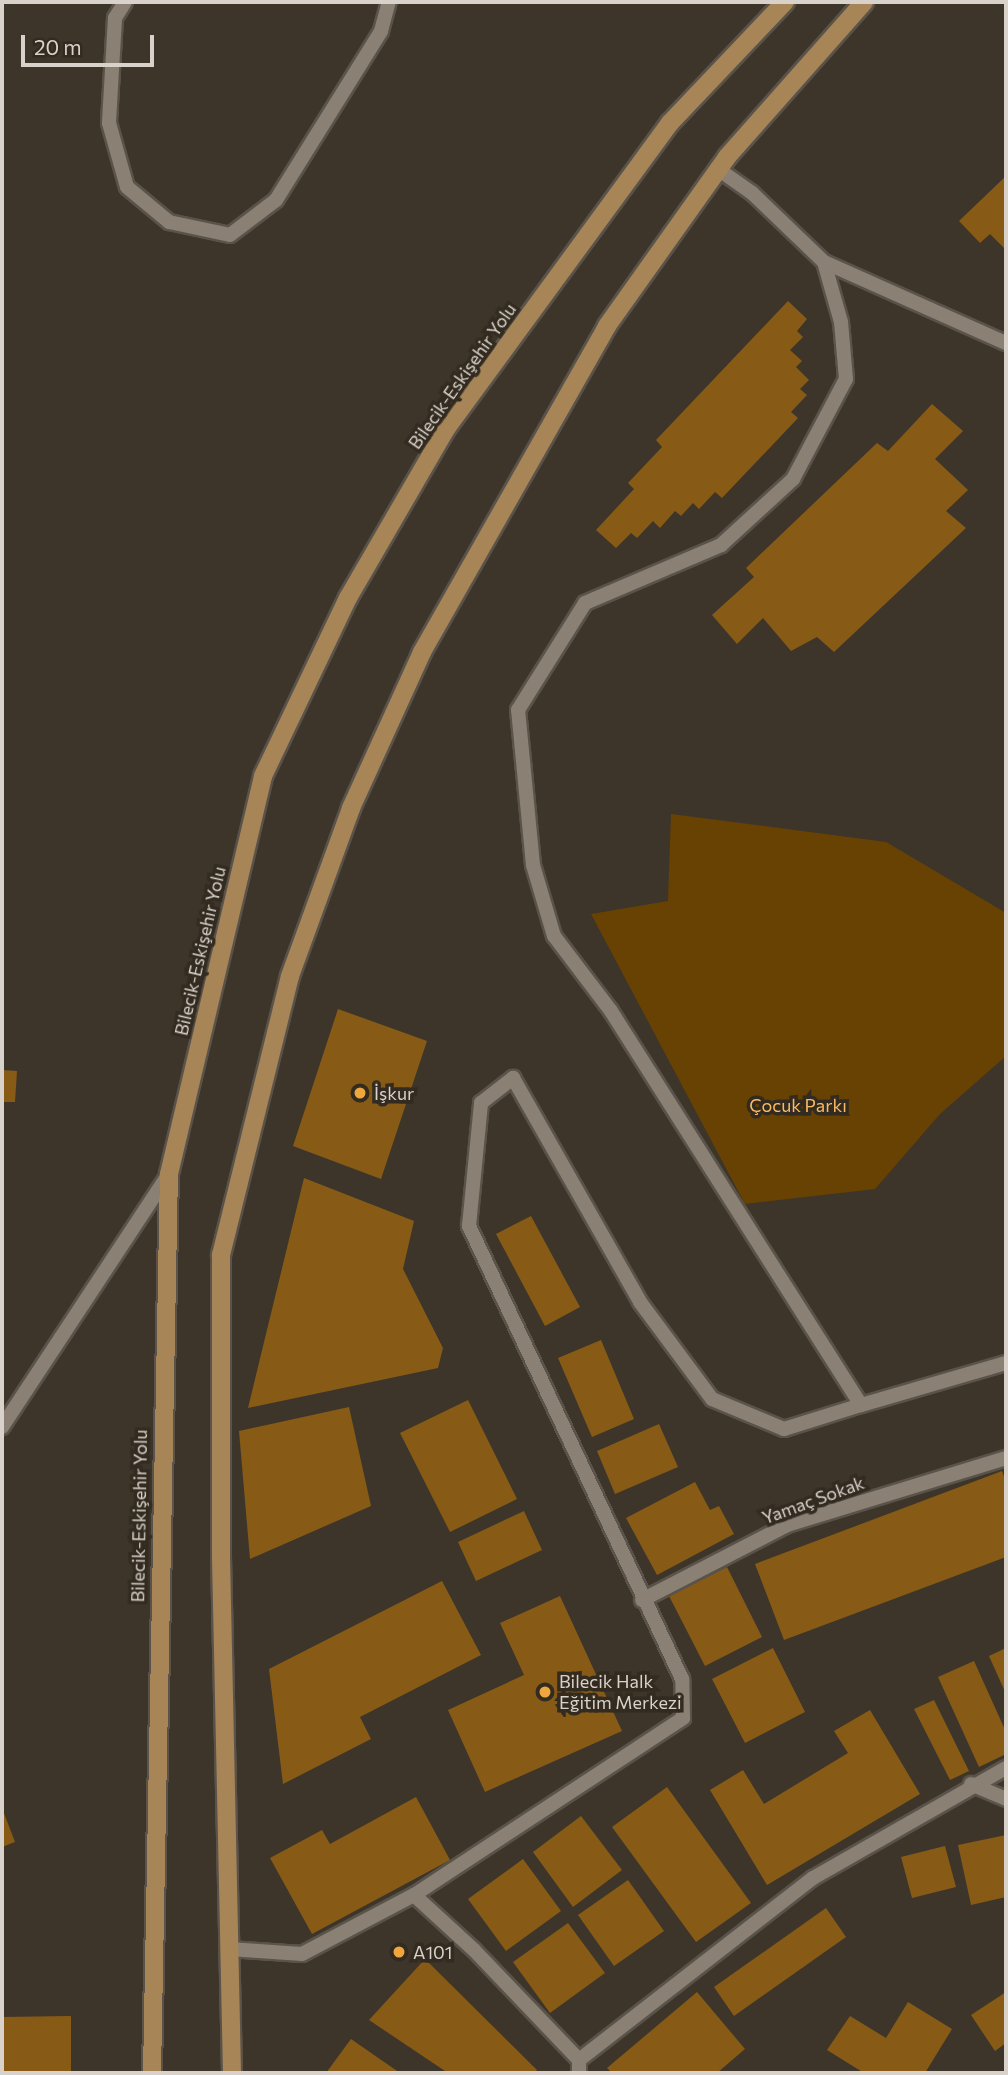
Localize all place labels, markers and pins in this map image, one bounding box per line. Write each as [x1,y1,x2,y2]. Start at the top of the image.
place label: İşkur [374,1082,414,1104]
marker: İşkur [352,1085,368,1101]
place label: Bilecik Halk Eğitim Merkezi [559,1671,682,1714]
marker: Bilecik Halk Eğitim Merkezi [537,1684,553,1700]
place label: A101 [413,1941,453,1963]
marker: A101 [391,1944,407,1960]

